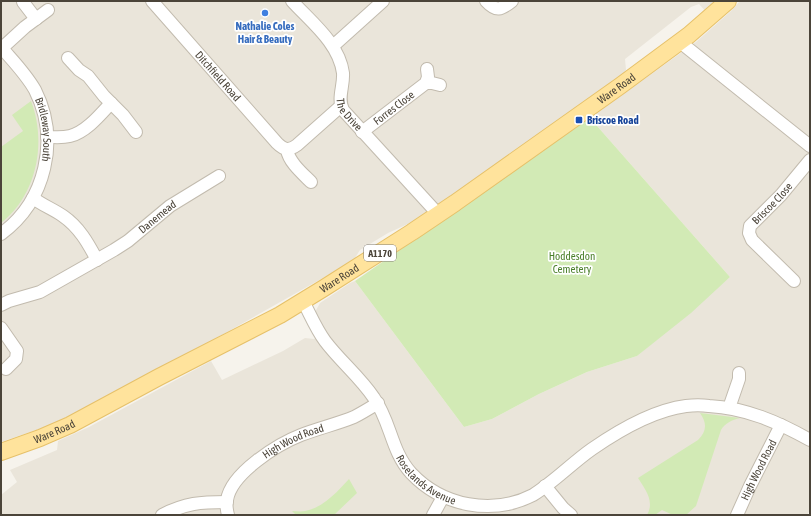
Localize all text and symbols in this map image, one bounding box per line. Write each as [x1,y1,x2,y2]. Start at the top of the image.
marker: Nathalie Coles Hair & Beauty [260,8,270,18]
place label: Nathalie Coles Hair & Beauty [236,20,295,45]
street label: Ditchfield Road [193,49,243,103]
street label: Ware Road [595,71,638,106]
street label: Forres Close [371,88,417,127]
street label: Bridleway South [33,96,53,163]
street label: The Drive [334,98,365,133]
place label: Briscoe Road [587,114,639,126]
marker: Briscoe Road [574,115,584,125]
street label: Briscoe Close [750,180,795,226]
street label: Danemead [136,198,178,236]
road number: A1170 [364,245,396,261]
park label: Hoddesdon Cemetery [549,250,595,275]
street label: Ware Road [318,261,361,295]
street label: Ware Road [32,418,77,446]
street label: High Wood Road [260,422,325,461]
street label: High Wood Road [738,437,779,502]
street label: Roselands Avenue [394,453,457,507]

